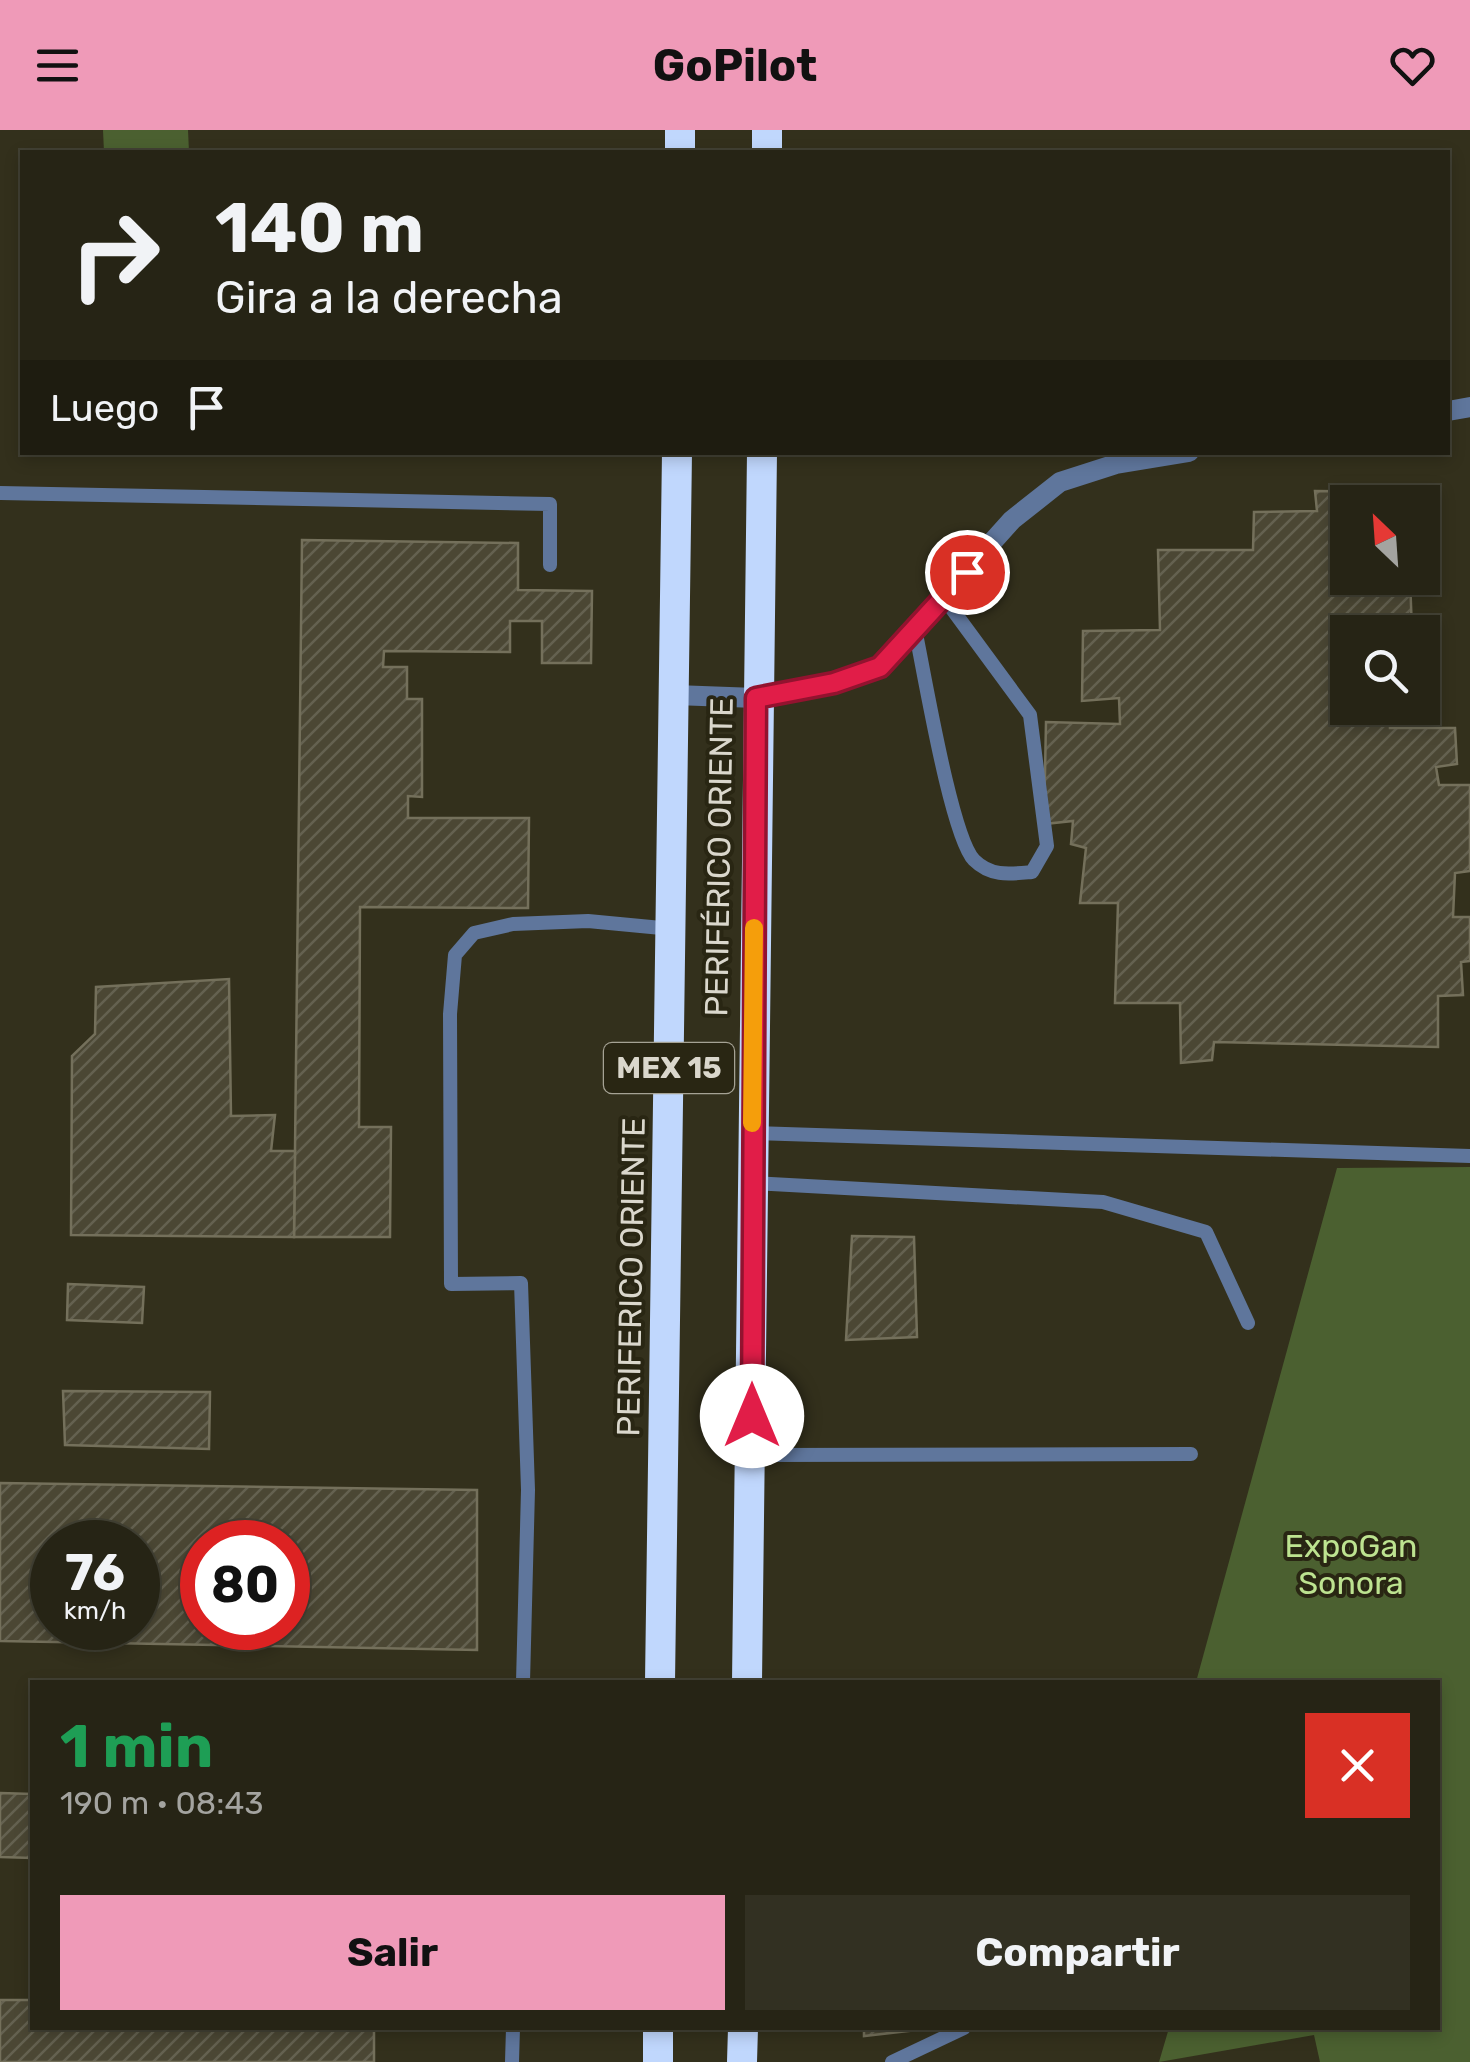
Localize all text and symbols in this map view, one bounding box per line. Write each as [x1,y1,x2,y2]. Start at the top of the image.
icon: menu [30,38,85,93]
icon: heart [1385,38,1440,93]
text: GoPilot [653,39,817,92]
text: 140 m [215,187,424,270]
icon: right [50,190,180,320]
text: Gira a la derecha [215,271,563,324]
icon: arrive [179,380,234,435]
text: Luego [50,385,159,431]
north arrow [1330,485,1440,595]
map controls [1330,485,1440,725]
pin [925,530,1010,615]
icon: arrive [940,545,995,600]
button: search [1330,615,1440,725]
street label: PERIFÉRICO ORIENTE [697,697,741,1017]
road number: MEX 15 [604,1043,734,1093]
street label: PERIFERICO ORIENTE [609,1117,653,1437]
position arrow [700,1364,804,1468]
speed limit sign: 80 [180,1520,310,1650]
park label: ExpoGan Sonora [1285,1527,1417,1602]
text: 76 [65,1543,125,1603]
text: km/h [64,1596,126,1625]
text: 1 min [60,1711,213,1782]
button: close [1305,1713,1410,1818]
text: 190 m · 08:43 [60,1784,264,1822]
button: Salir [60,1895,725,2010]
button: Compartir [745,1895,1410,2010]

